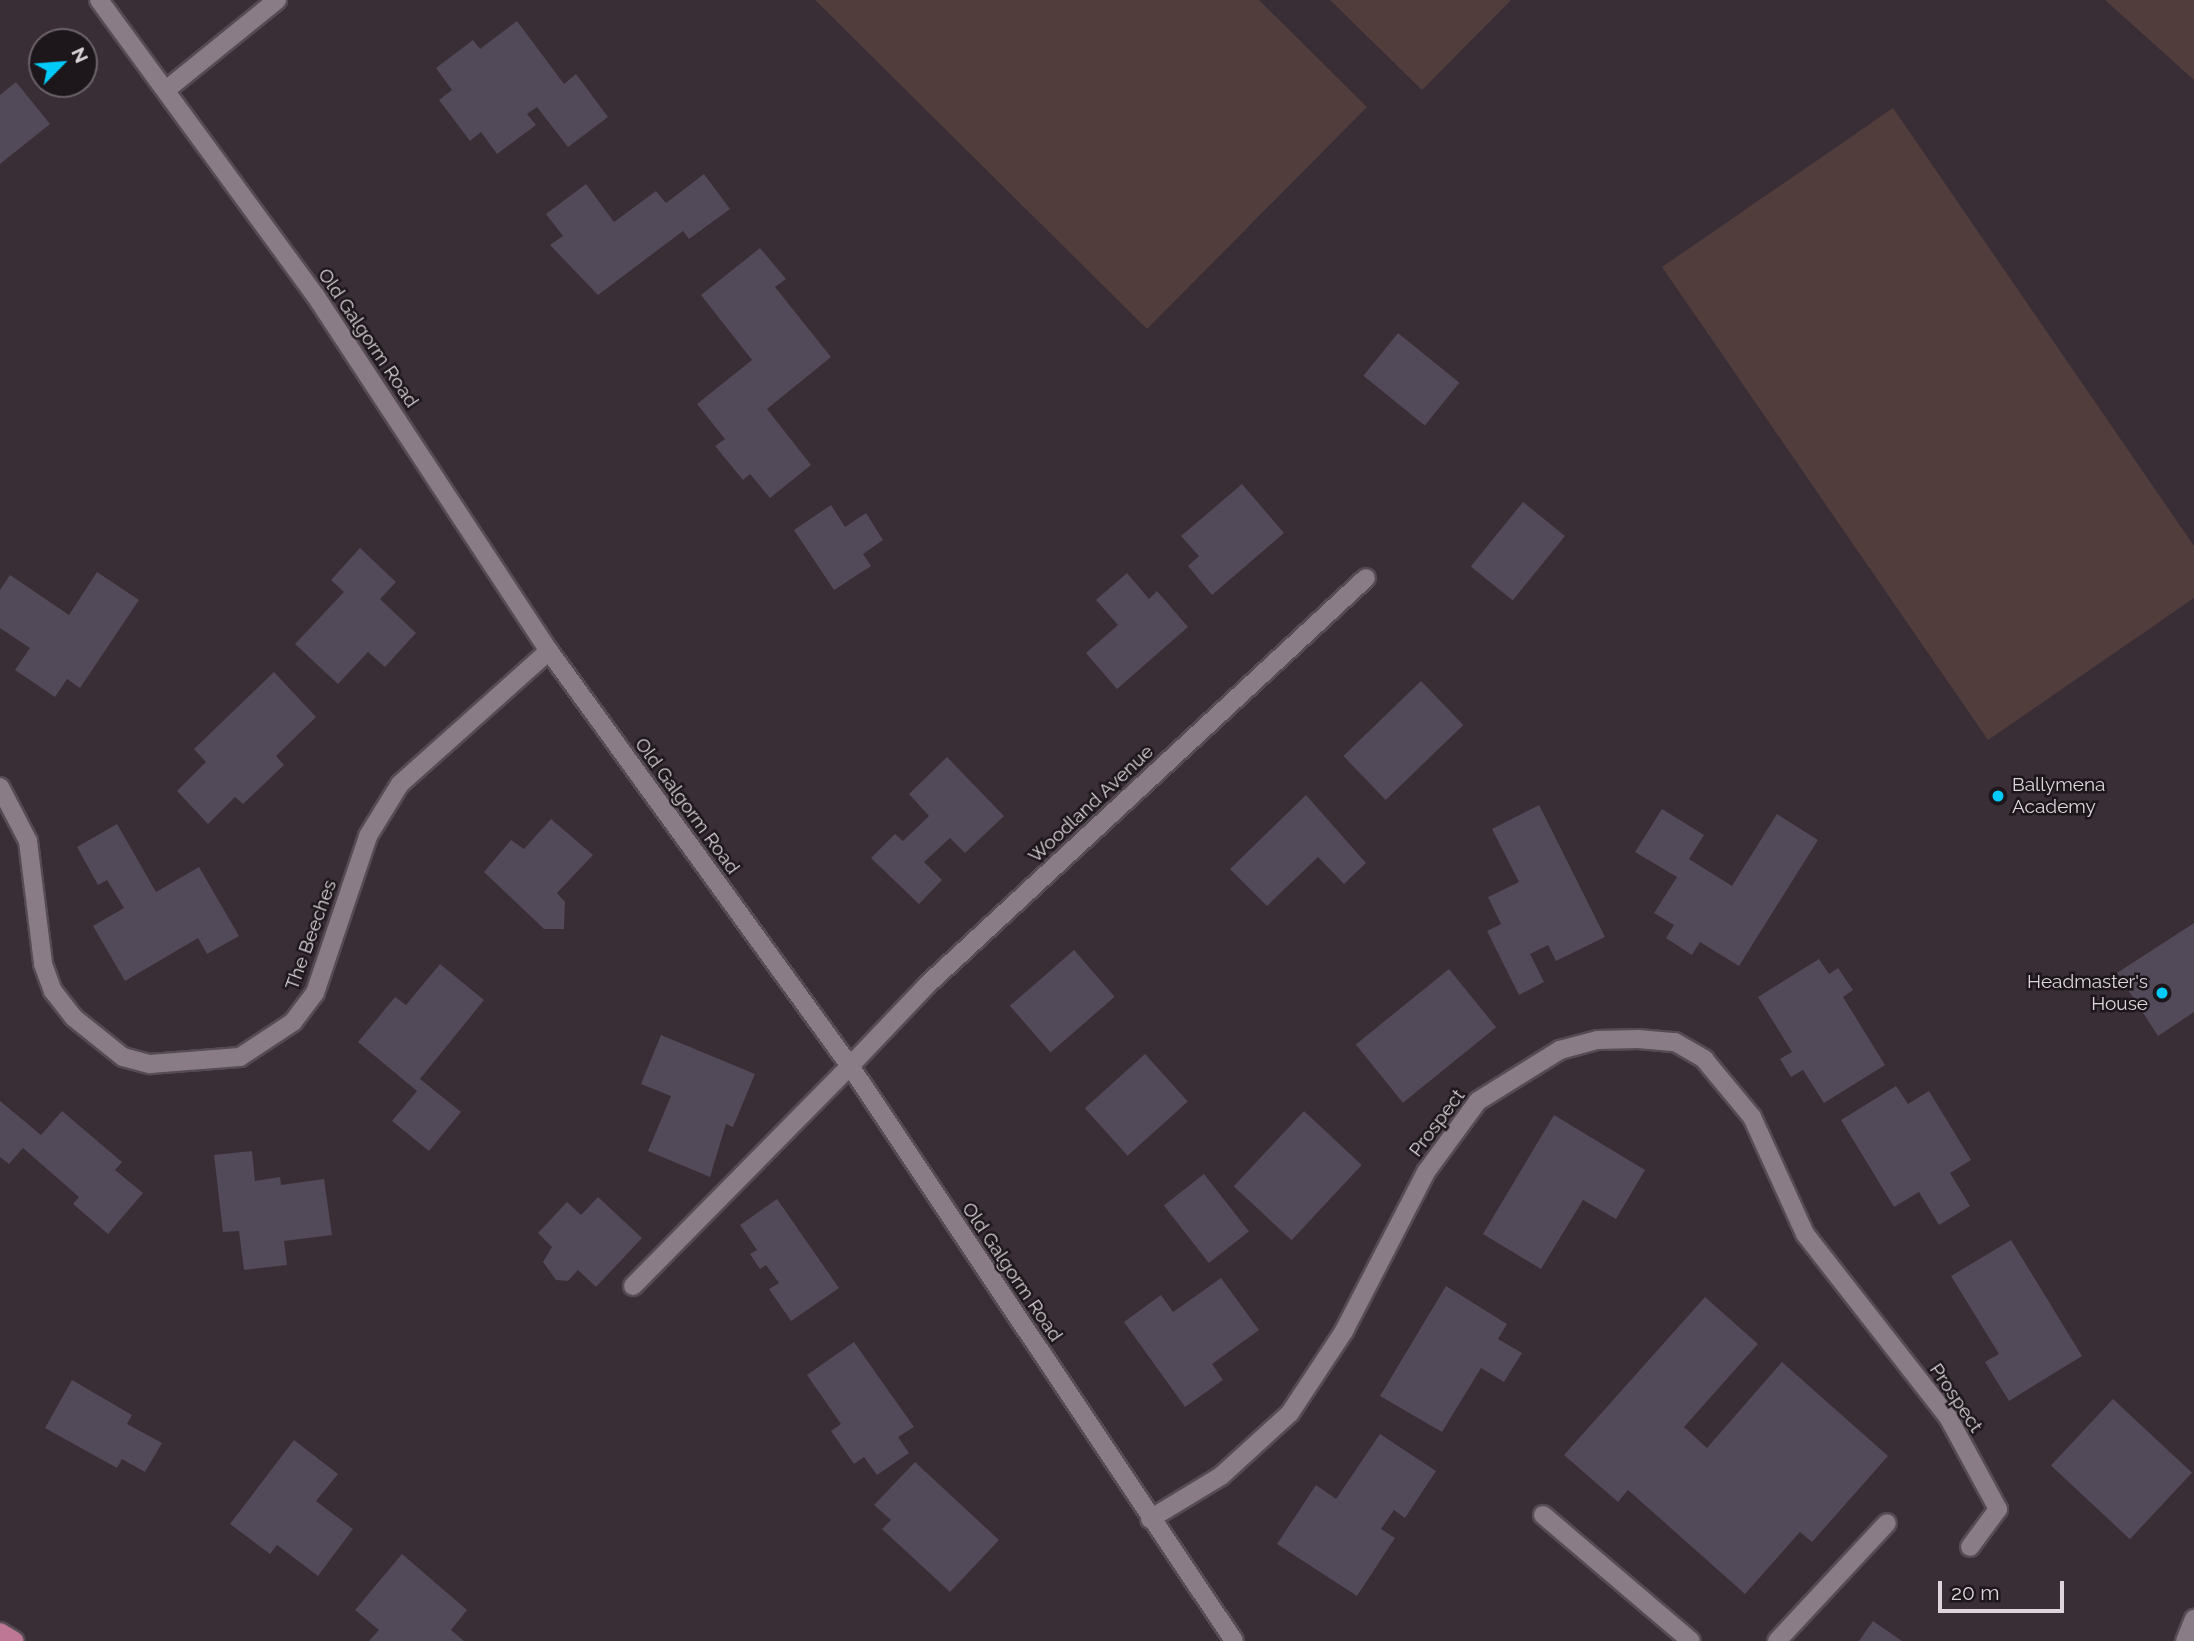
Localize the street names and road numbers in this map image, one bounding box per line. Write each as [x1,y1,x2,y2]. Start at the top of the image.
street label: Old Galgorm Road [313,264,423,412]
street label: Old Galgorm Road [630,733,744,879]
street label: Woodland Avenue [1024,740,1158,868]
street label: The Beeches [281,877,341,993]
street label: Prospect [1404,1085,1470,1161]
street label: Old Galgorm Road [957,1198,1067,1346]
street label: Prospect [1925,1359,1987,1437]

